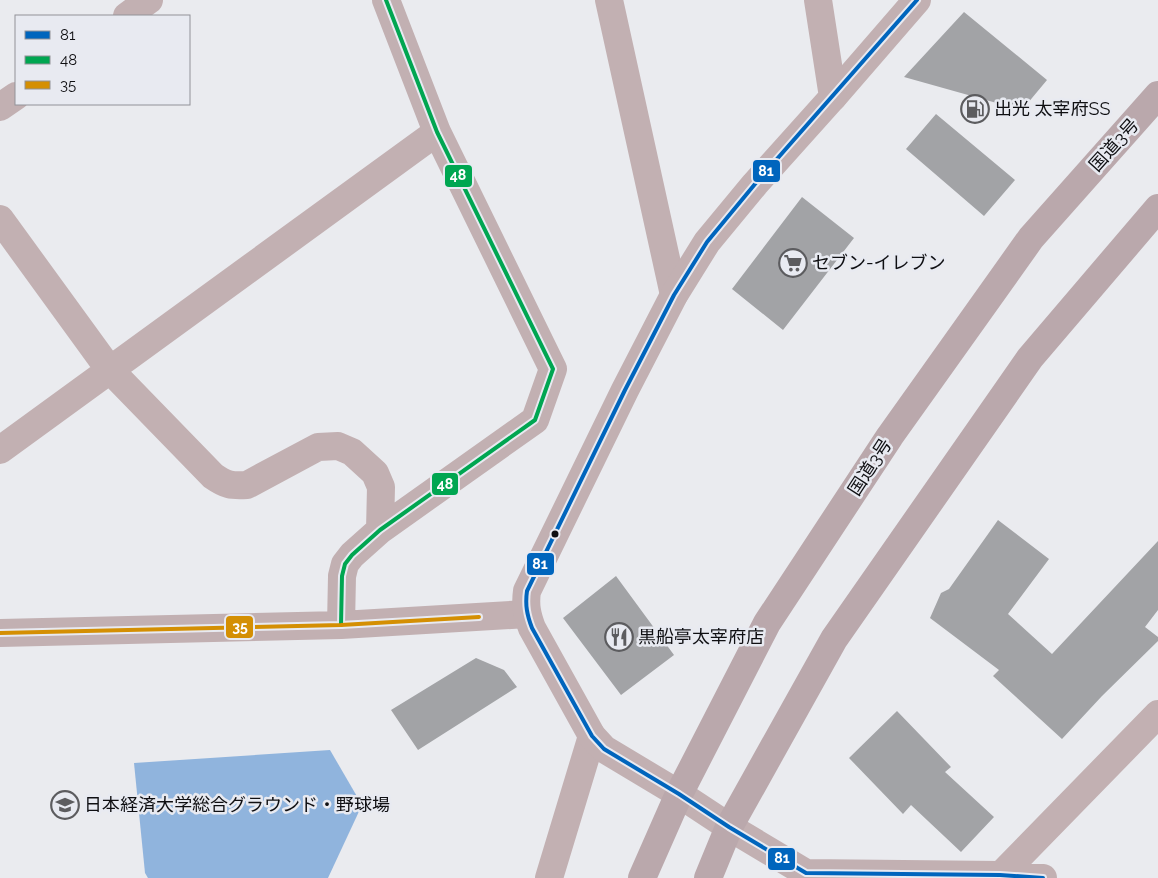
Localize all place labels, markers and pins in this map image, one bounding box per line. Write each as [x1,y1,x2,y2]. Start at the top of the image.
fuel station icon: 出光 太宰府SS [960,94,990,124]
place label: 出光 太宰府SS [994,98,1111,119]
supermarket icon: セブン-イレブン [778,248,808,278]
place label: セブン-イレブン [812,252,946,273]
unlabelled marker [550,529,560,539]
restaurant icon: 黒船亭太宰府店 [604,622,634,652]
place label: 黒船亭太宰府店 [638,626,764,647]
school or university icon: 日本経済大学総合グラウンド・野球場 [50,790,80,820]
place label: 日本経済大学総合グラウンド・野球場 [84,794,390,815]

